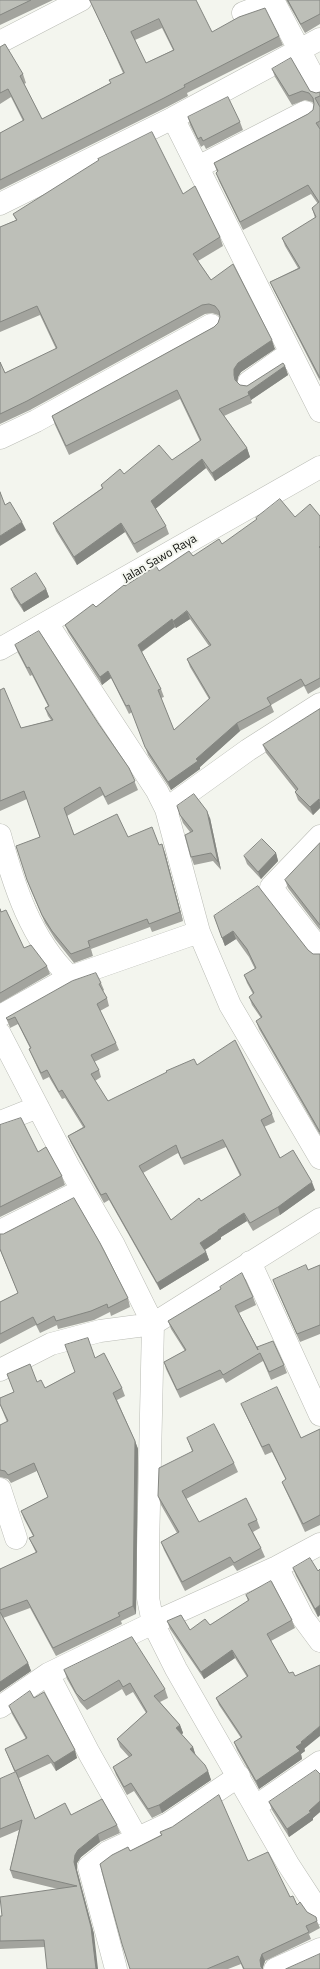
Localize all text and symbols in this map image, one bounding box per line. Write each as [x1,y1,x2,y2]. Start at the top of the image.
street label: Jalan Sawo Raya [120,532,200,586]

